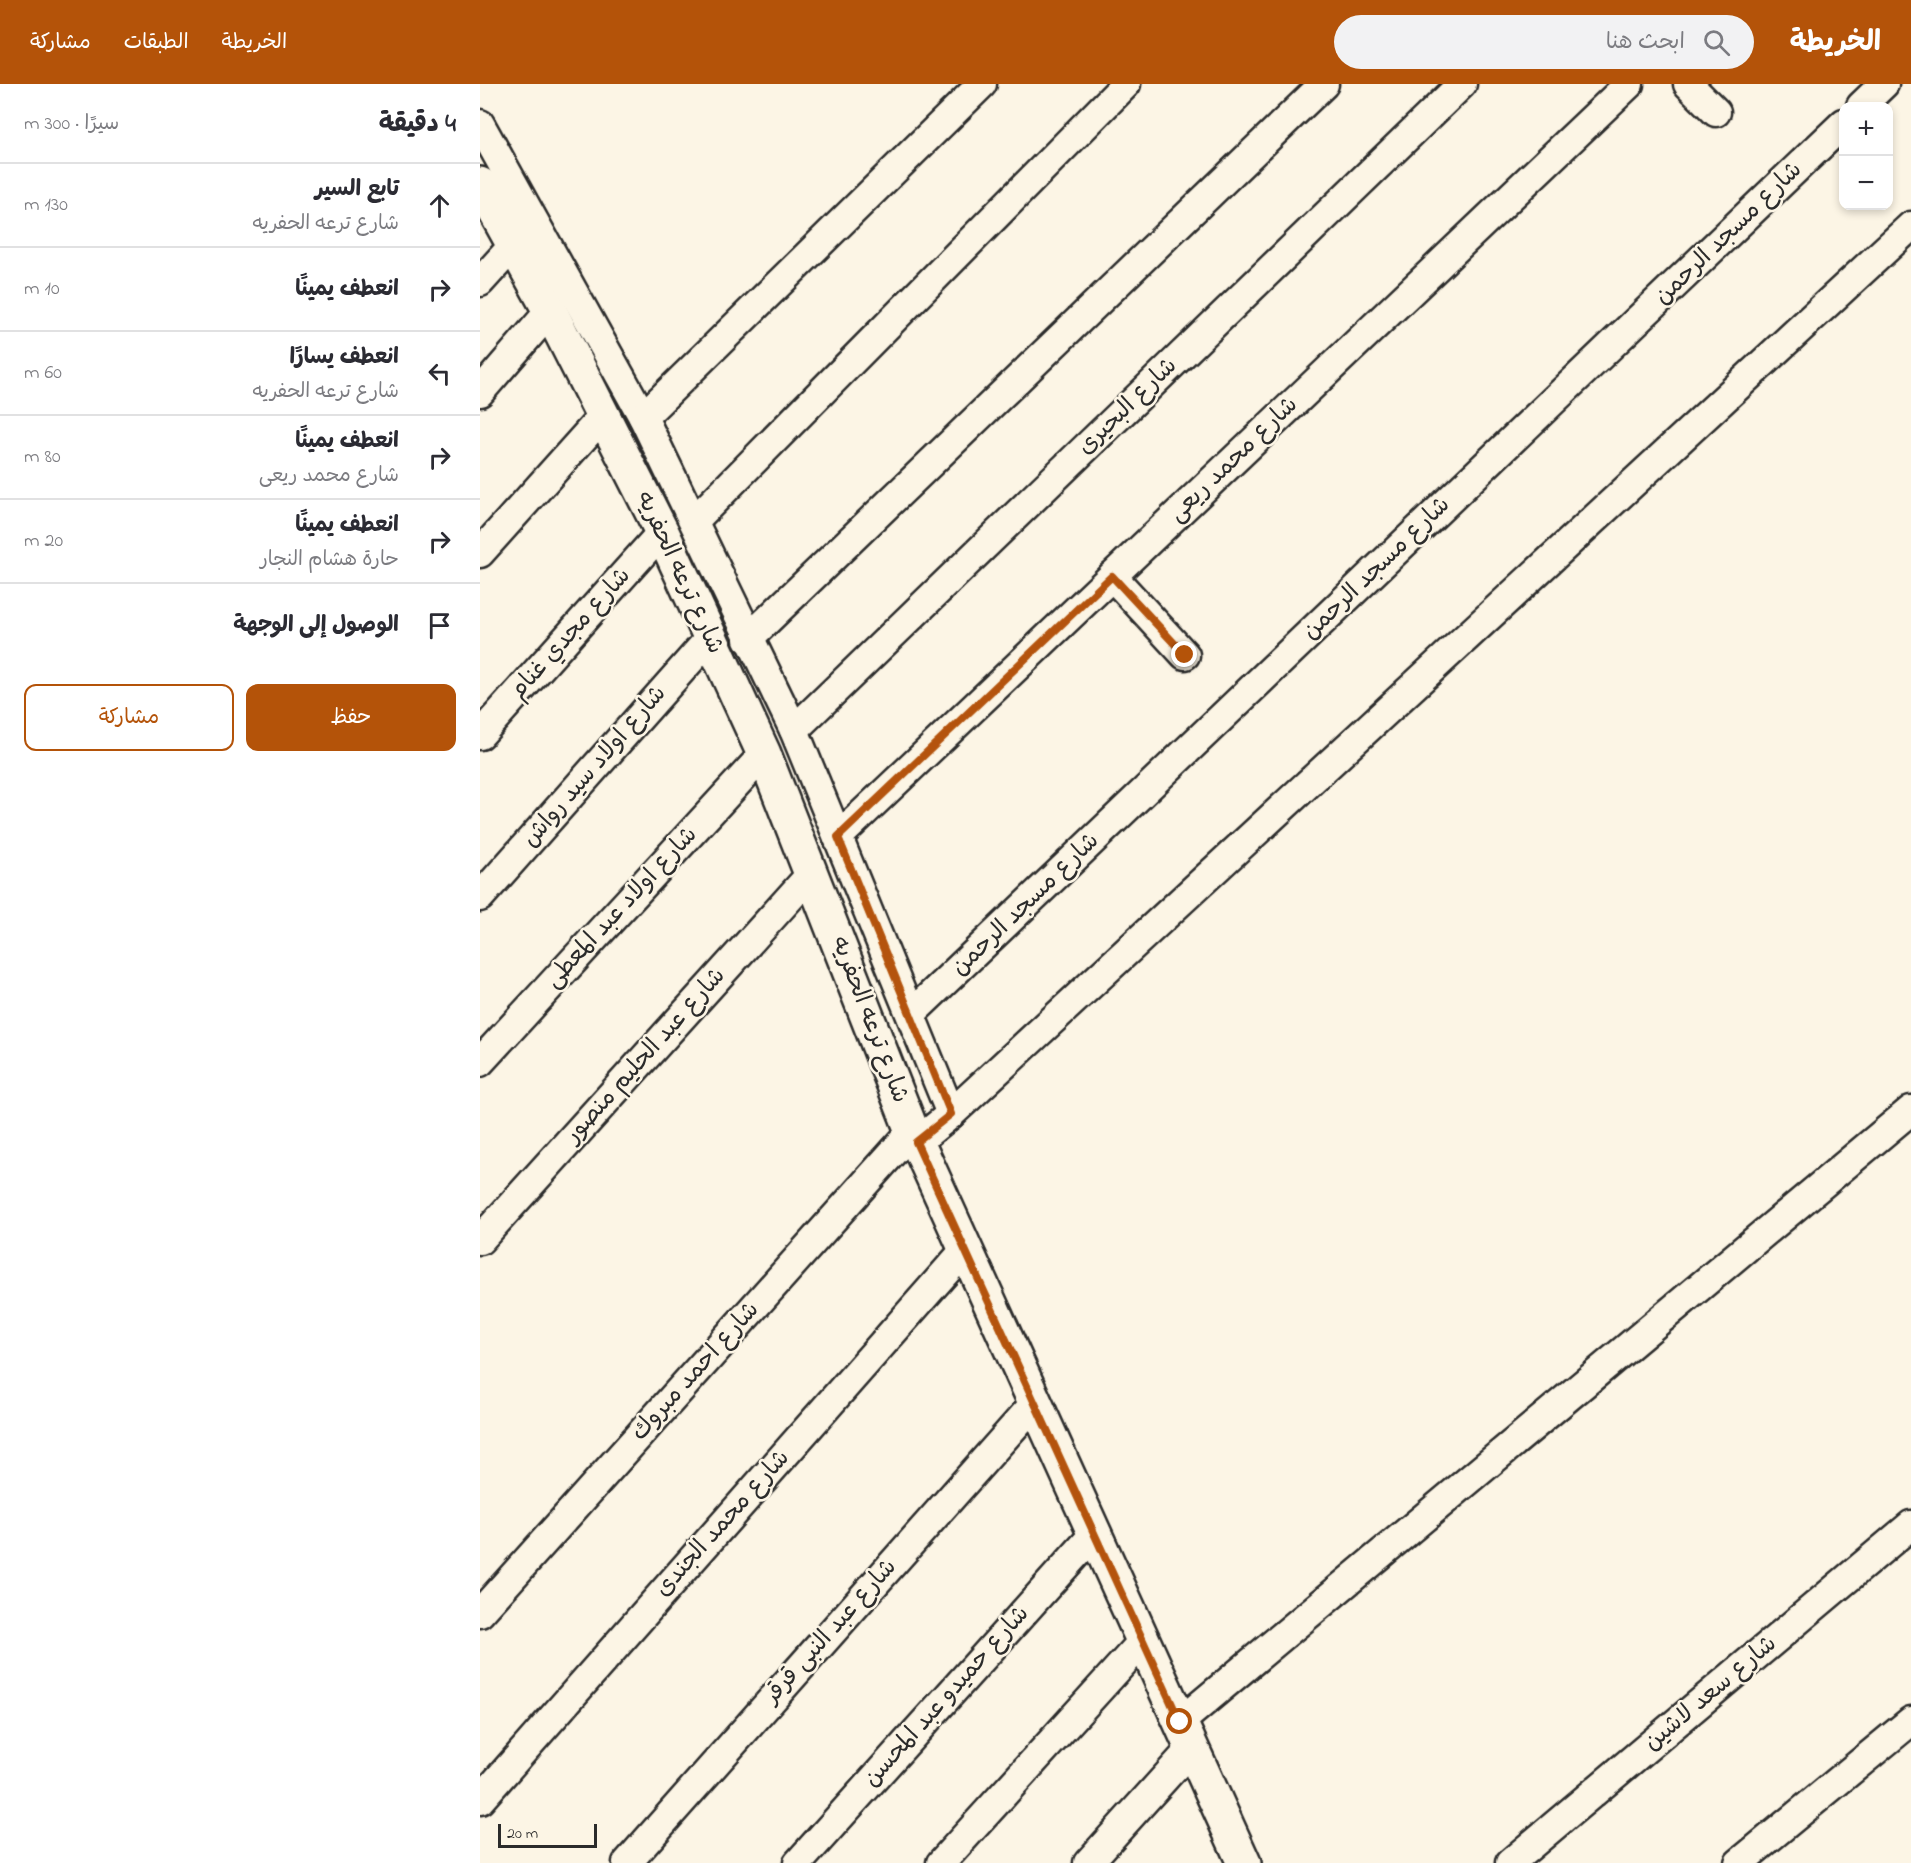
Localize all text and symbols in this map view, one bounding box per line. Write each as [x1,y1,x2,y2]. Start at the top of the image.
search box [1334,15,1754,69]
text: الخريطة [1790,23,1881,64]
icon: search [1700,26,1733,59]
text: ابحث هنا [1606,27,1685,59]
text: مشاركة [30,28,91,58]
text: الطبقات [124,28,189,58]
text: الخريطة [222,28,287,58]
map controls [1839,102,1893,210]
button: + [1839,102,1893,156]
text: 4 دقيقة [379,106,456,144]
text: سيرًا · 300 m [24,110,119,139]
street label: شارع مسجد الرحمن [1647,154,1811,314]
button: − [1839,156,1893,210]
text: تابع السير [315,174,399,206]
icon: ahead [423,189,456,222]
text: 130 m [24,191,68,220]
text: شارع ترعه الحفريه [252,210,399,239]
icon: right [423,273,456,306]
text: انعطف يمينًا [295,274,399,306]
text: 10 m [24,275,60,304]
text: انعطف يسارًا [290,342,399,374]
street label: شارع البحيرى [1070,350,1186,464]
icon: left [423,357,456,390]
text: 60 m [24,359,62,388]
text: شارع ترعه الحفريه [252,378,399,407]
street label: شارع محمد ريعى [1161,389,1307,531]
text: انعطف يمينًا [295,426,399,458]
icon: right [423,441,456,474]
text: 80 m [24,443,61,472]
text: شارع محمد ريعى [259,462,399,491]
street label: شارع ترعه الحفريه [626,486,732,660]
street label: شارع مسجد الرحمن [1295,489,1459,649]
text: انعطف يمينًا [295,510,399,542]
icon: right [423,525,456,558]
text: 20 m [24,527,63,556]
text: حارة هشام النجار [260,546,399,575]
street label: شارع مجدي غنام [502,560,640,708]
icon: arrive [423,609,456,642]
text: الوصول إلى الوجهة [233,610,399,642]
route end [1171,641,1197,667]
street label: شارع اولاد سيد رواش [515,678,675,856]
button: مشاركة [24,684,234,751]
button: حفظ [246,684,456,751]
street label: شارع اولاد عبد المعطى [538,819,706,997]
street label: شارع مسجد الرحمن [944,825,1108,985]
street label: شارع ترعه الحفريه [821,932,917,1108]
street label: شارع عبد الحليم منصور [556,960,735,1153]
street label: شارع احمد مبروك [624,1294,768,1450]
street label: شارع محمد الجندى [647,1443,799,1605]
street label: شارع عبد النبى قرقر [755,1552,906,1714]
street label: شارع حميدو عبد المحسن [856,1598,1038,1796]
street label: شارع سعد لاشين [1637,1628,1785,1760]
route start [1166,1708,1192,1734]
scale bar [498,1821,597,1848]
text: 20 m [507,1822,538,1846]

